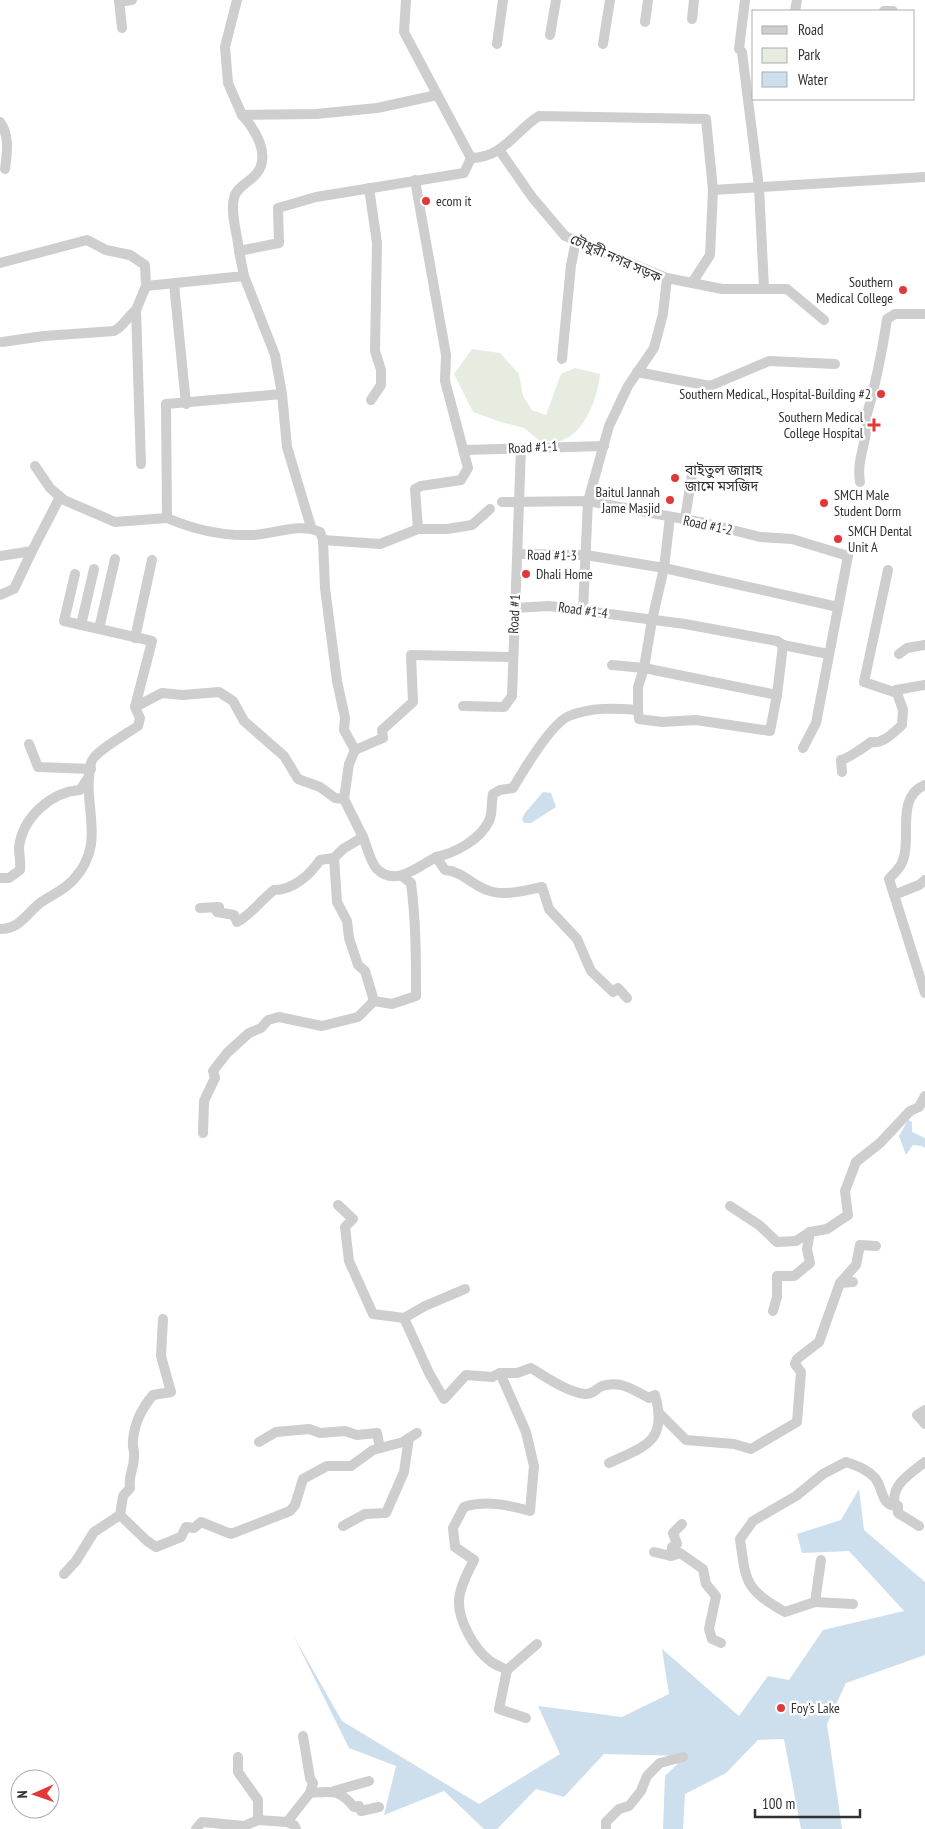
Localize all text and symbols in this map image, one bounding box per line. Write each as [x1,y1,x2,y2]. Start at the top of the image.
legend [752,10,915,100]
text: Road [798,20,824,39]
text: Park [798,45,820,64]
text: Water [798,70,829,89]
place label: ecom it [436,192,472,210]
marker: ecom it [420,195,432,207]
street label: চৌধুরী নগর সড়ক [567,230,665,287]
place label: Southern Medical College [816,273,893,307]
marker: Southern Medical College [897,284,909,296]
place label: Southern Medical., Hospital-Building #2 [679,385,871,403]
marker: Southern Medical., Hospital-Building #2 [875,388,887,400]
place label: Southern Medical College Hospital [778,408,864,442]
marker: Southern Medical College Hospital [867,418,881,432]
street label: Road #1-1 [508,437,558,457]
place label: বাইতুল জান্নাহ জামে মসজিদ [684,461,763,495]
marker: বাইতুল জান্নাহ জামে মসজিদ [669,472,681,484]
place label: Baitul Jannah Jame Masjid [596,483,660,517]
place label: SMCH Male Student Dorm [834,486,901,520]
marker: Baitul Jannah Jame Masjid [664,494,676,506]
marker: SMCH Male Student Dorm [818,497,830,509]
street label: Road #1-2 [682,511,734,539]
place label: SMCH Dental Unit A [848,522,913,556]
marker: SMCH Dental Unit A [832,533,844,545]
street label: Road #1-3 [527,546,577,564]
place label: Dhali Home [536,565,593,583]
marker: Dhali Home [520,568,532,580]
street label: Road #1 [504,594,524,634]
street label: Road #1-4 [557,598,610,622]
place label: Foy's Lake [791,1699,840,1717]
marker: Foy's Lake [775,1702,787,1714]
north arrow [10,1769,60,1819]
scale bar [755,1786,860,1818]
text: N [13,1790,31,1799]
text: 100 m [762,1794,795,1813]

